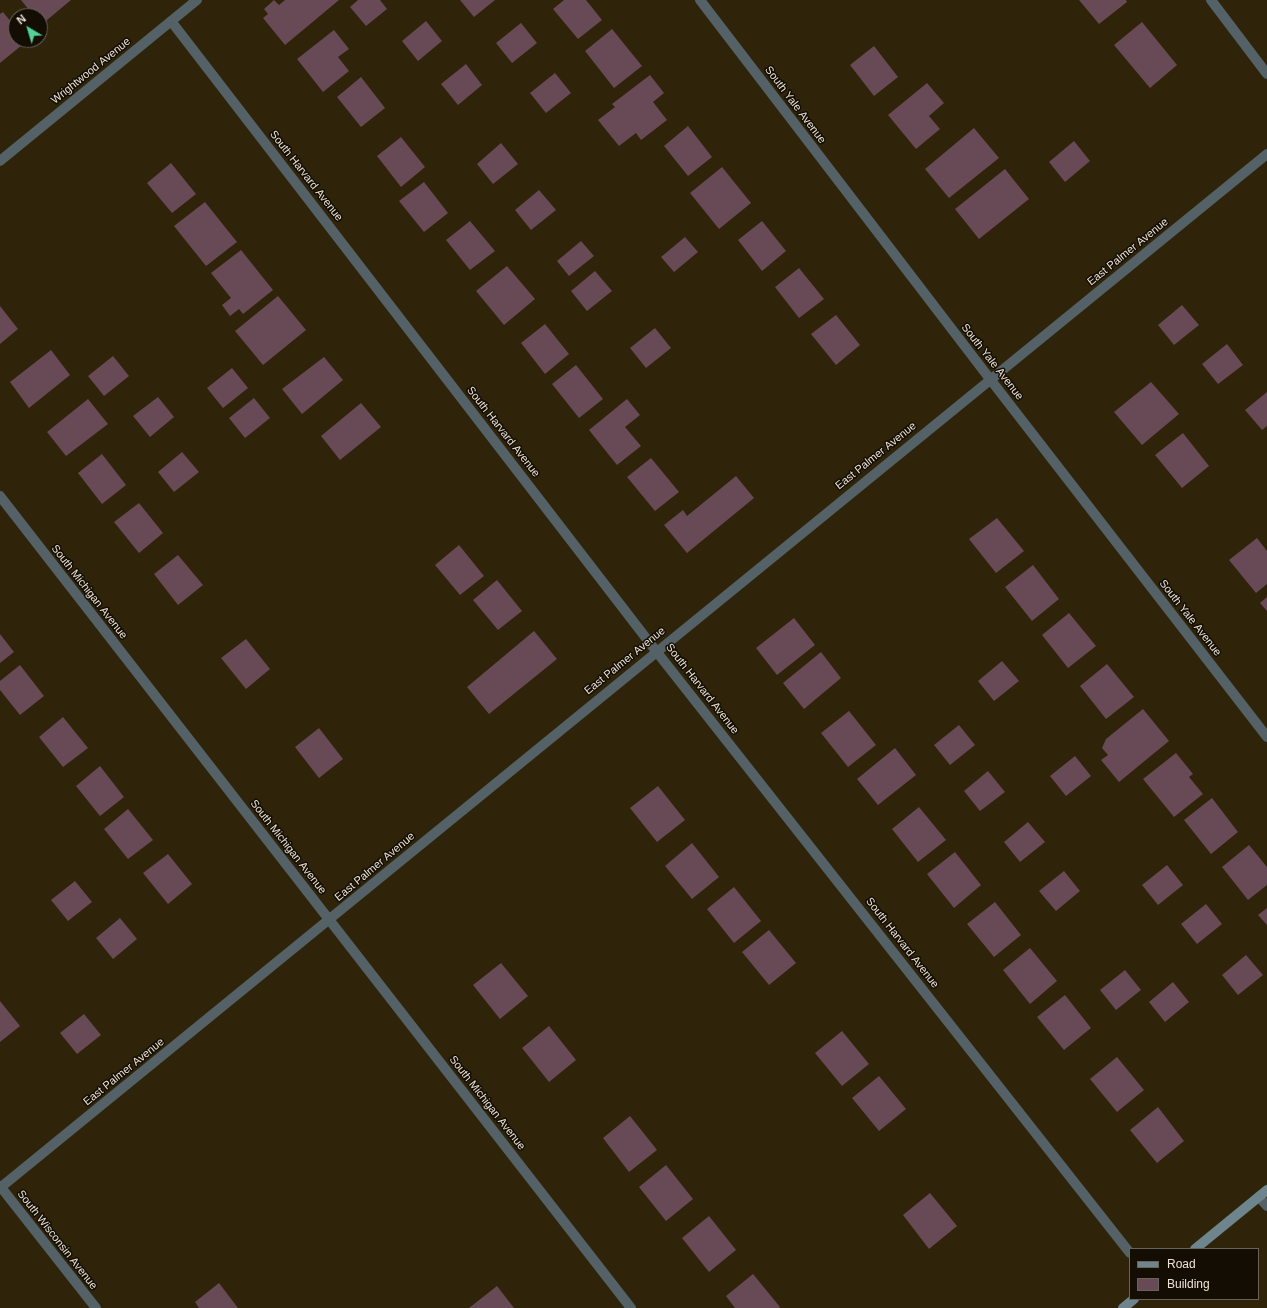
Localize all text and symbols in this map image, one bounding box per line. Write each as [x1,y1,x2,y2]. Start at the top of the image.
north arrow [8,8,48,48]
text: N [14,12,28,27]
street label: Wrightwood Avenue [49,35,133,107]
street label: South Yale Avenue [762,64,828,146]
street label: South Harvard Avenue [267,128,345,224]
street label: East Palmer Avenue [1085,215,1171,289]
street label: South Yale Avenue [958,321,1026,403]
street label: South Harvard Avenue [464,384,542,480]
street label: East Palmer Avenue [833,419,919,493]
street label: South Michigan Avenue [48,542,130,642]
street label: South Yale Avenue [1156,577,1224,659]
street label: East Palmer Avenue [582,624,668,698]
street label: South Harvard Avenue [663,641,741,737]
street label: South Michigan Avenue [247,797,329,897]
street label: East Palmer Avenue [332,830,418,904]
street label: South Harvard Avenue [863,895,941,991]
street label: East Palmer Avenue [81,1035,167,1109]
street label: South Michigan Avenue [446,1053,528,1153]
street label: South Wisconsin Avenue [14,1188,100,1292]
legend [1129,1248,1259,1300]
text: Road [1167,1257,1196,1271]
text: Building [1167,1277,1210,1291]

